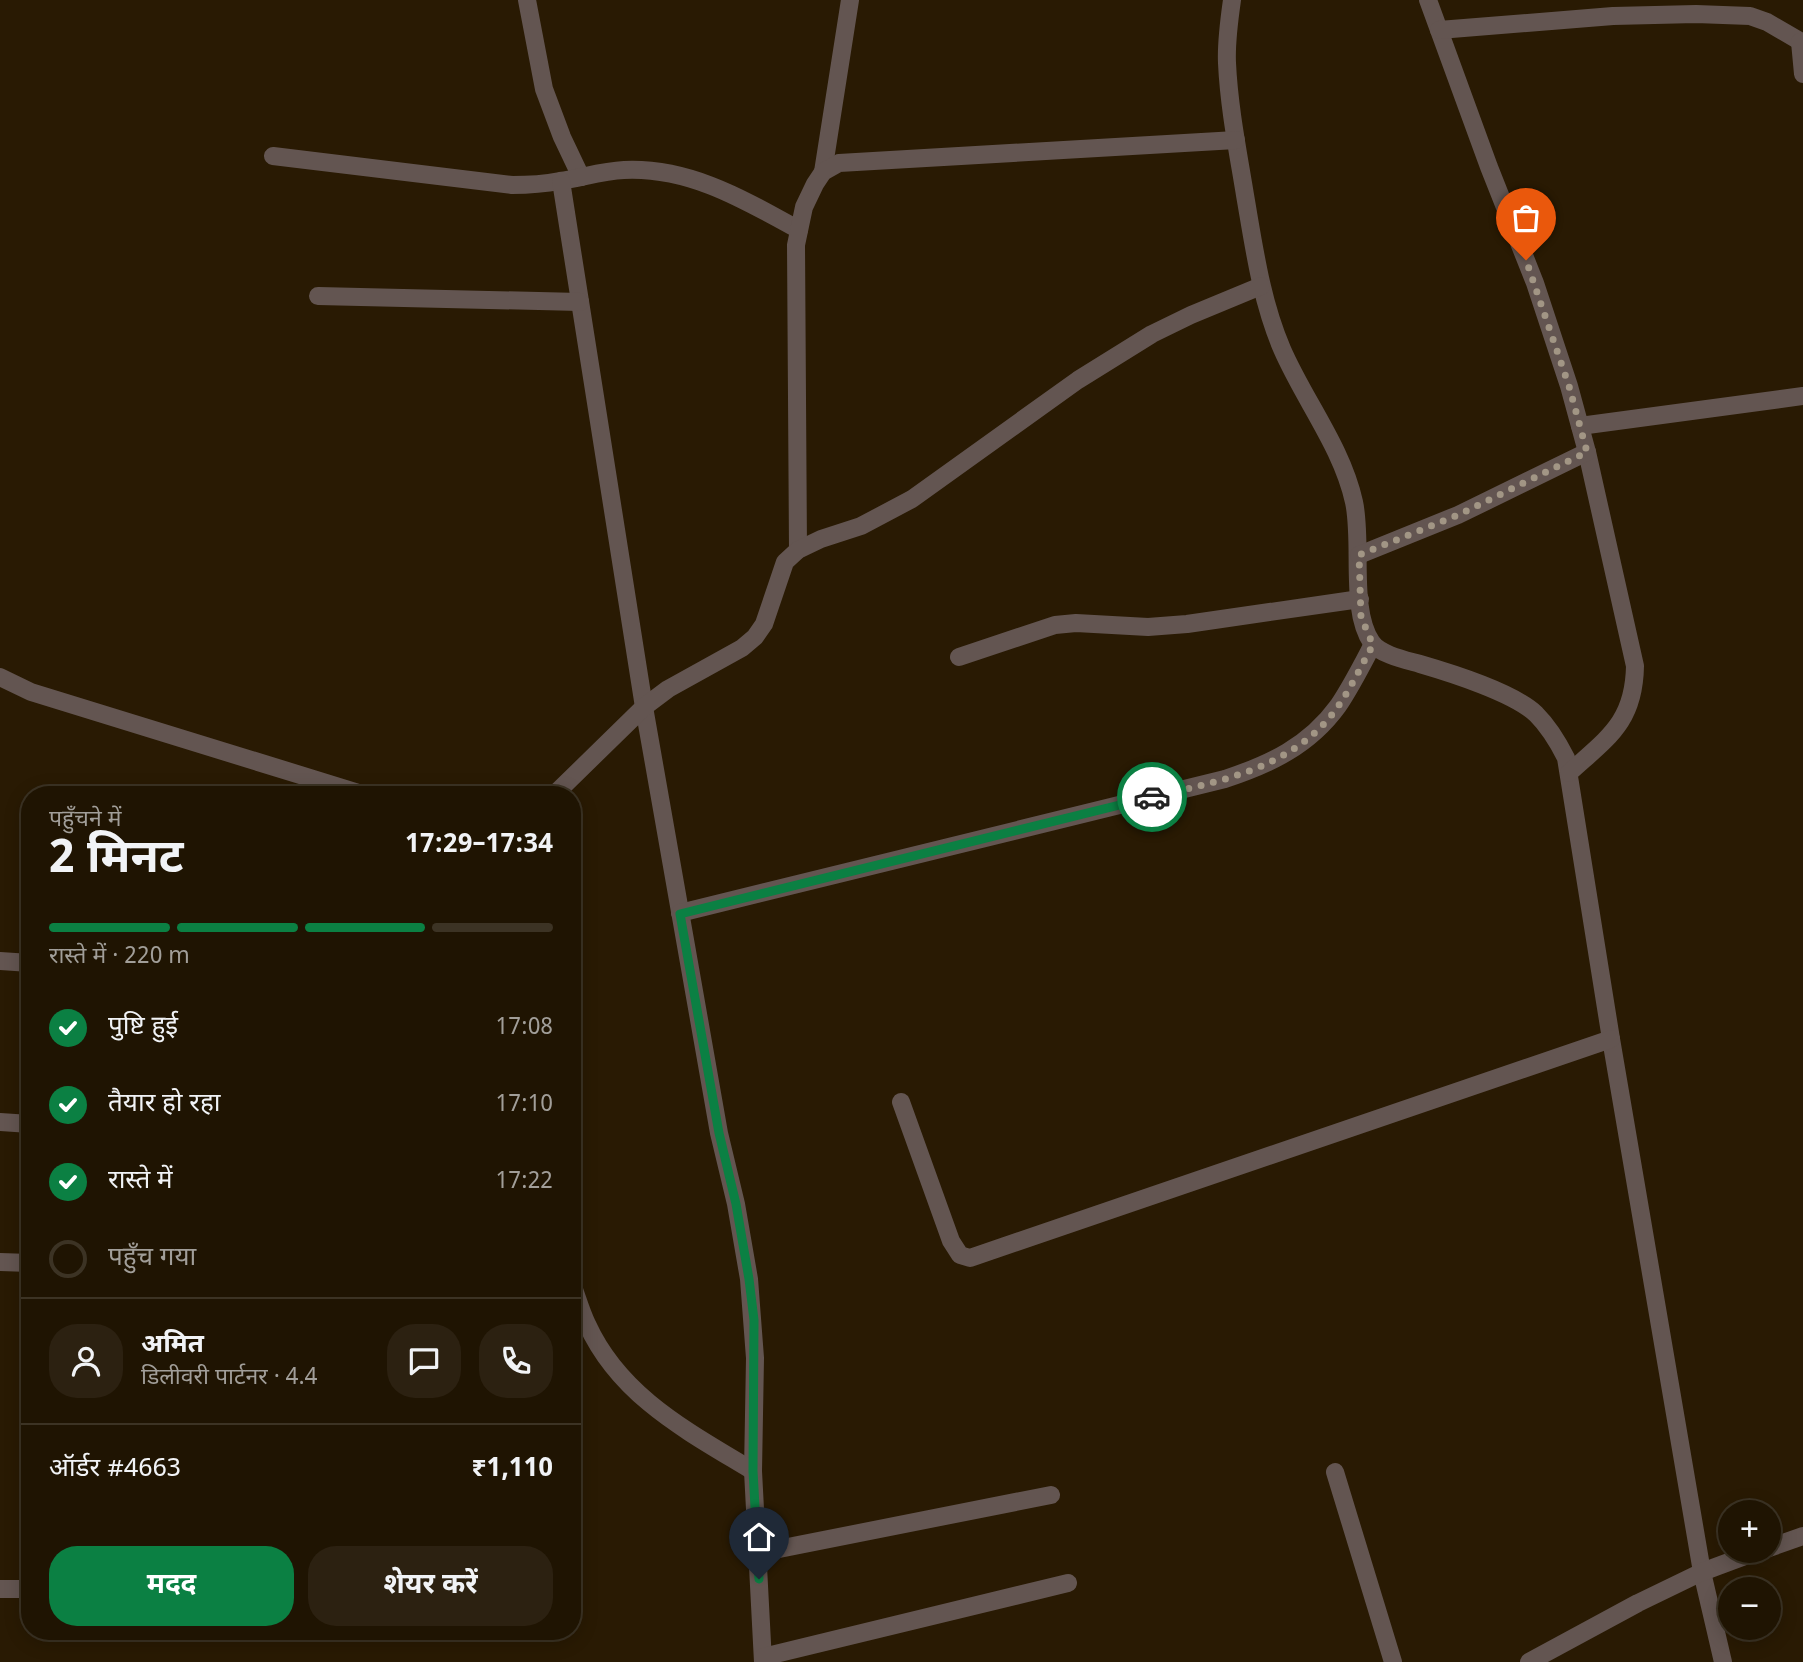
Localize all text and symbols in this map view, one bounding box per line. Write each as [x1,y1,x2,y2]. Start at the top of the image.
pin [1496,188,1556,260]
icon: bag [1507,199,1545,237]
courier [1117,762,1187,832]
icon: car [1133,778,1171,816]
text: पहुँचने में [49,805,121,835]
text: 17:29–17:34 [405,829,553,863]
text: 2 मिनट [49,831,184,891]
text: रास्ते में · 220 m [49,942,190,972]
icon: check [49,1009,87,1047]
text: पुष्टि हुई [108,1011,178,1045]
text: 17:08 [496,1013,553,1043]
icon: check [49,1086,87,1124]
text: तैयार हो रहा [108,1088,221,1122]
text: 17:10 [496,1090,553,1120]
icon: check [49,1163,87,1201]
text: रास्ते में [108,1165,173,1199]
text: 17:22 [496,1167,553,1197]
text: पहुँच गया [108,1242,196,1276]
button: person [49,1324,123,1398]
button: chat [387,1324,461,1398]
button: phone [479,1324,553,1398]
text: अमित [141,1329,204,1363]
text: डिलीवरी पार्टनर · 4.4 [141,1363,317,1393]
text: ऑर्डर #4663 [49,1453,181,1487]
text: ₹1,110 [472,1453,553,1487]
map controls [1718,1500,1781,1640]
button: + [1718,1500,1781,1563]
pin [729,1507,789,1579]
icon: home [740,1518,778,1556]
button: मदद [49,1546,294,1626]
button: शेयर करें [308,1546,553,1626]
button: − [1718,1577,1781,1640]

